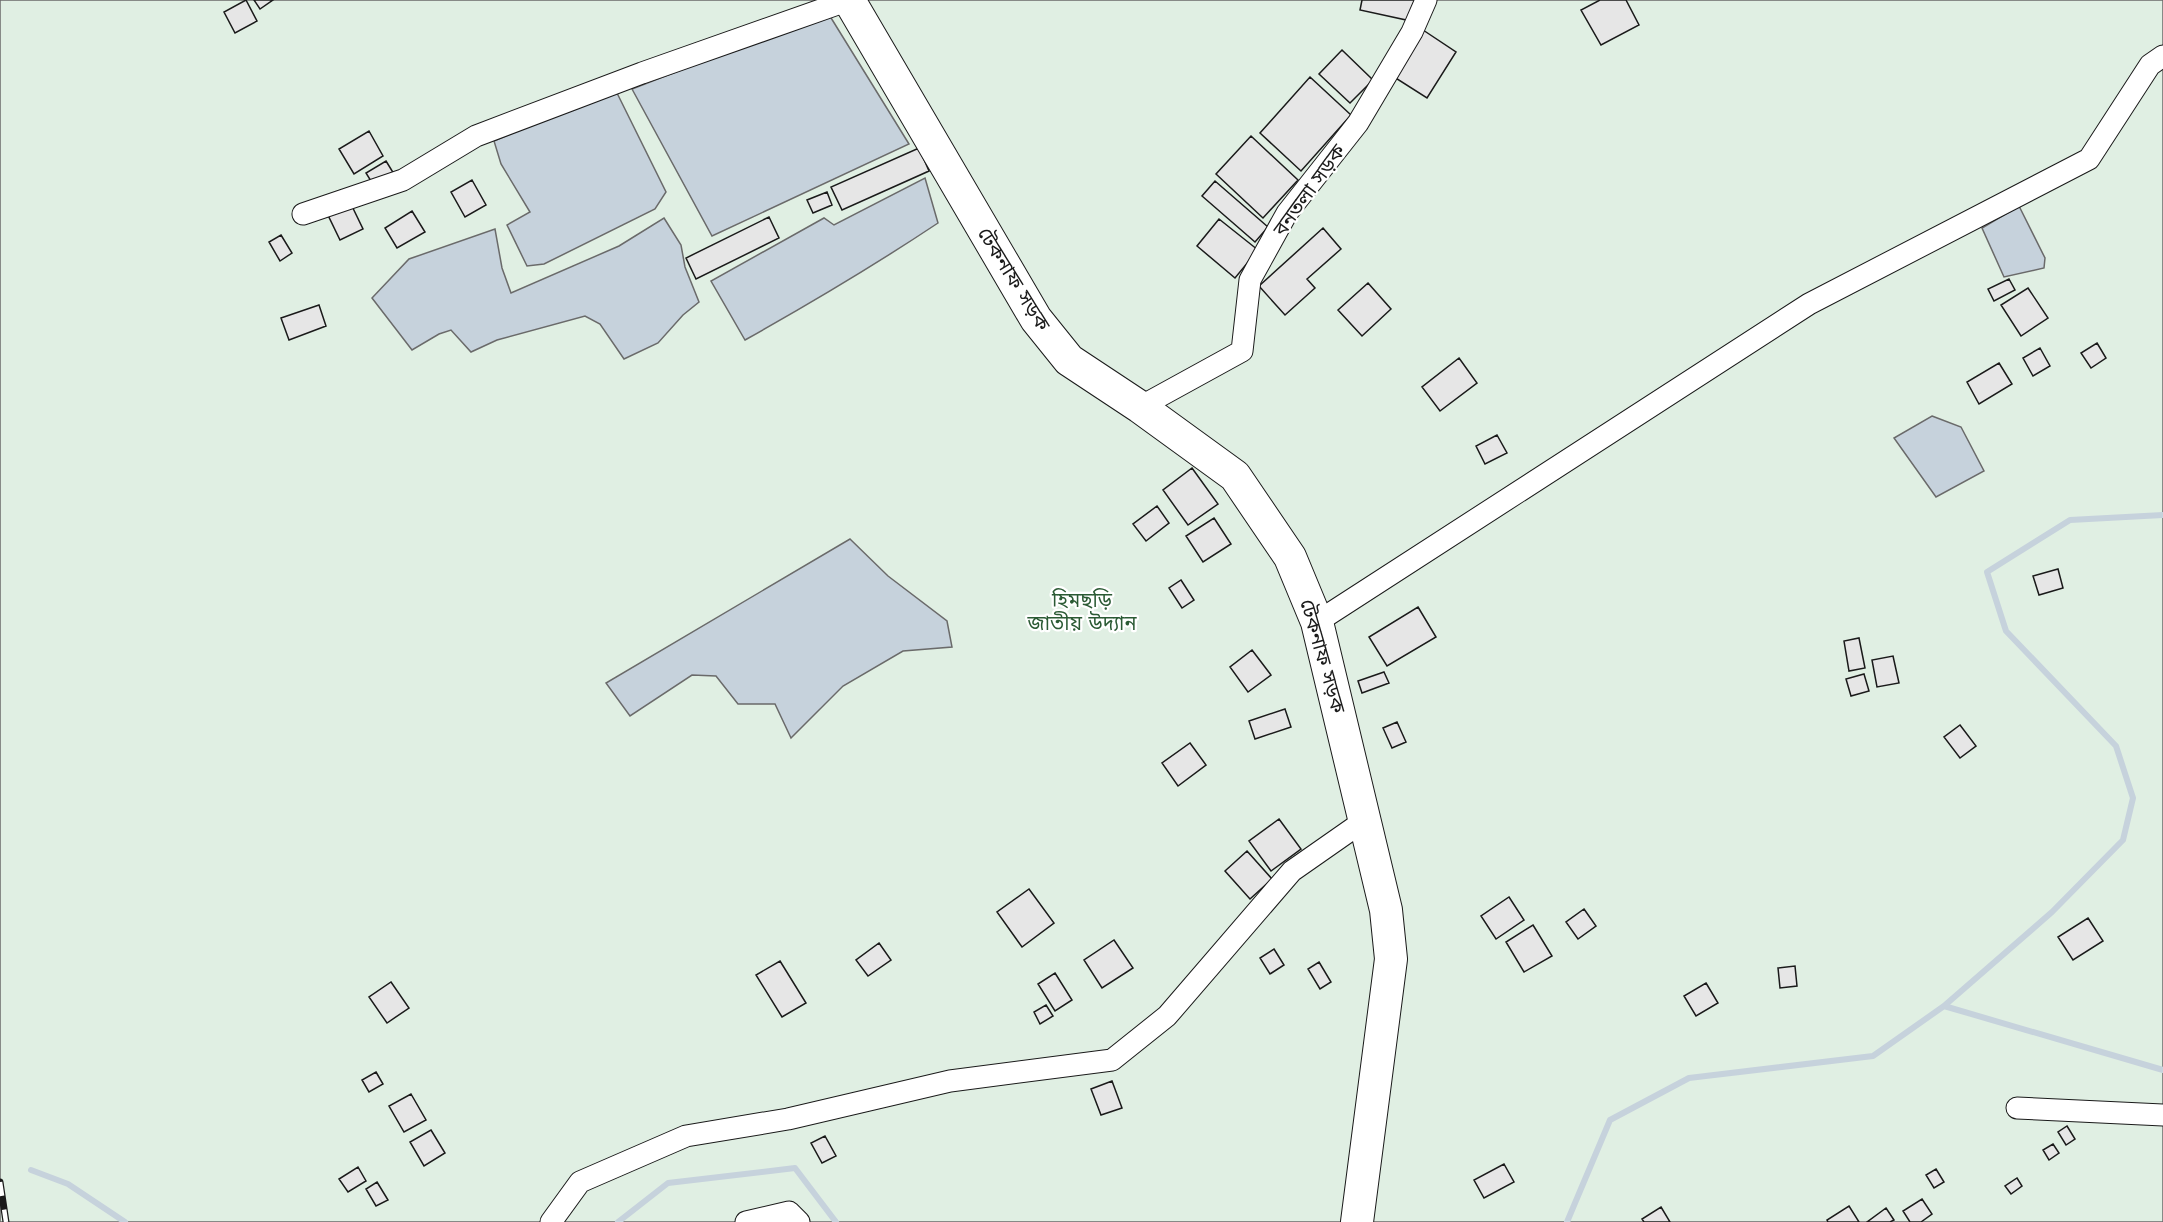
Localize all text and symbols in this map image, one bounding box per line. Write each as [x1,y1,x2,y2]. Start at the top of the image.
street label: বনতলা সড়ক [1267,139,1351,241]
street label: টেকনাফ সড়ক [973,223,1056,336]
park label: হিমছড়ি জাতীয় উদ্যান [1027,588,1137,635]
street label: টেকনাফ সড়ক [1295,596,1351,717]

